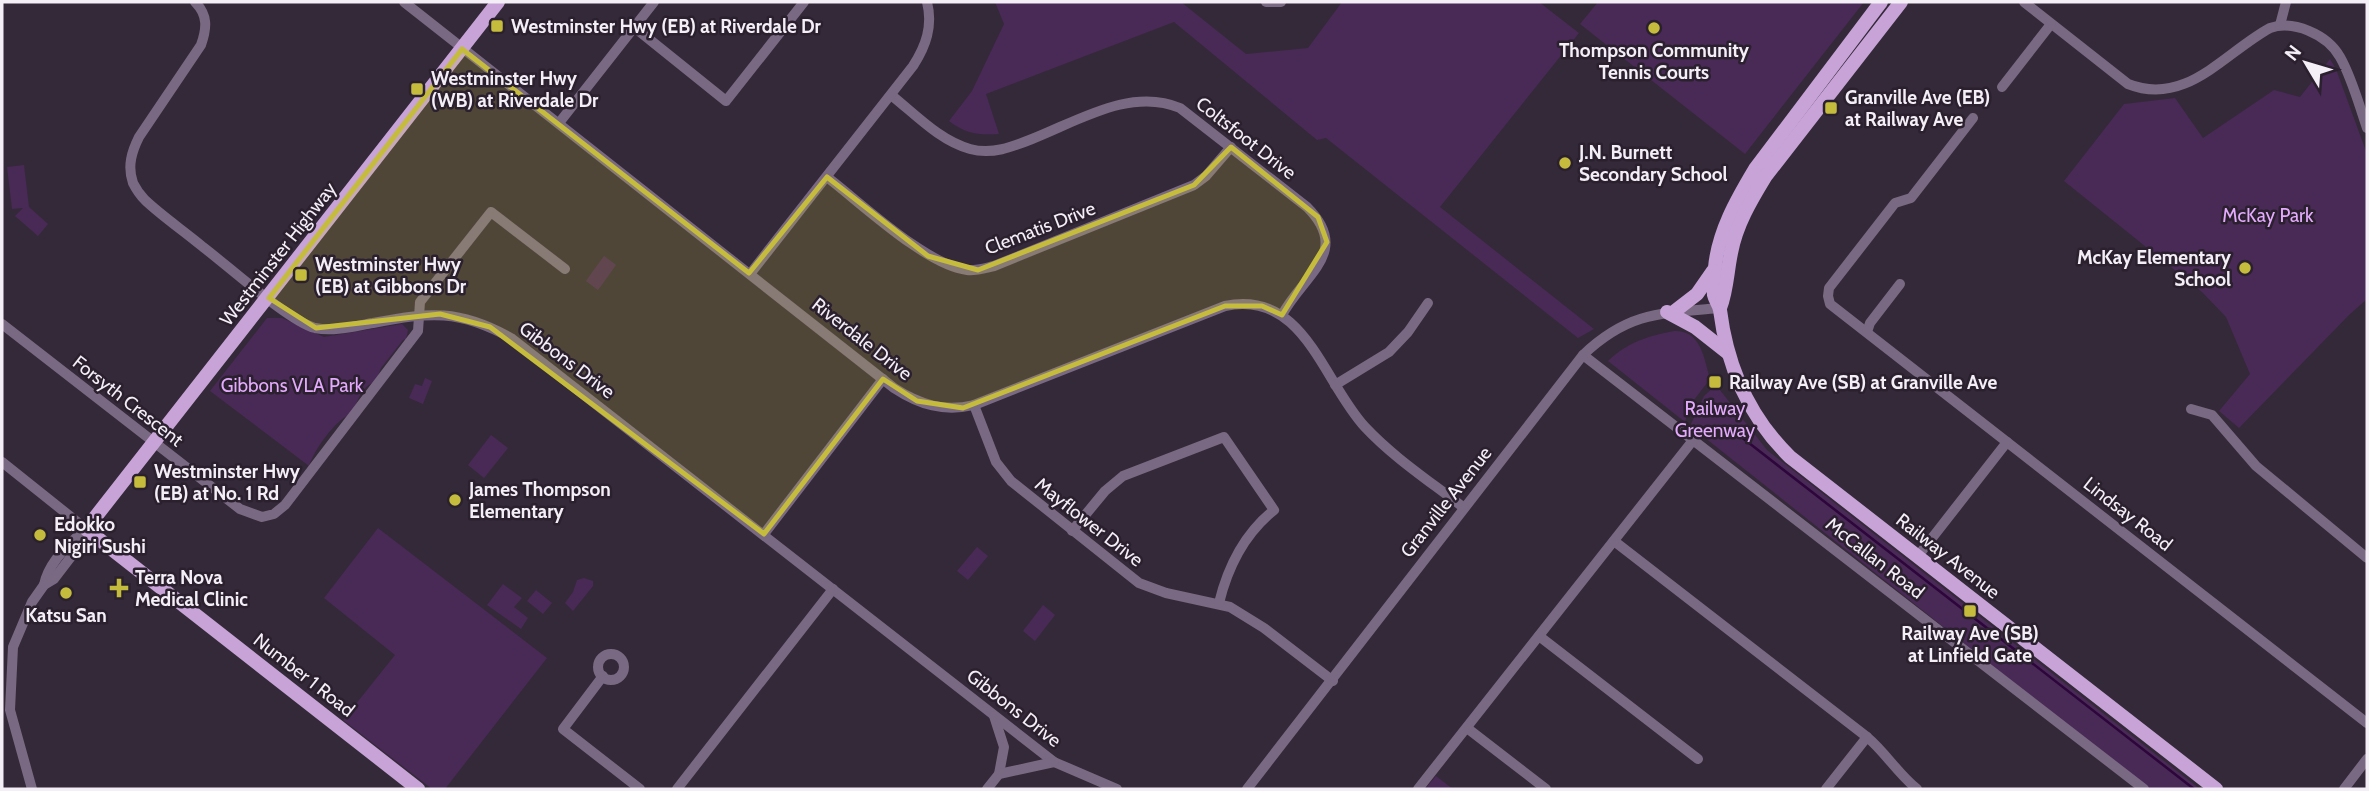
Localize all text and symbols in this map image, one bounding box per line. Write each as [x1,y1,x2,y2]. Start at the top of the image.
place label: Westminster Hwy (EB) at Riverdale Dr [511,15,822,38]
marker: Westminster Hwy (EB) at Riverdale Dr [489,18,505,34]
marker: Thompson Community Tennis Courts [1646,20,1662,36]
north arrow [2271,28,2341,98]
place label: Thompson Community Tennis Courts [1559,39,1750,84]
text: N [2280,40,2306,65]
place label: Westminster Hwy (WB) at Riverdale Dr [431,67,599,112]
marker: Westminster Hwy (WB) at Riverdale Dr [409,81,425,97]
place label: Granville Ave (EB) at Railway Ave [1845,86,1990,131]
street label: Coltsfoot Drive [1191,92,1301,184]
marker: Granville Ave (EB) at Railway Ave [1823,100,1839,116]
place label: J.N. Burnett Secondary School [1578,141,1728,186]
marker: J.N. Burnett Secondary School [1557,155,1573,171]
street label: Westminster Highway [215,177,341,330]
street label: Clematis Drive [981,196,1099,260]
park label: McKay Park [2222,204,2314,227]
place label: McKay Elementary School [2077,246,2232,291]
place label: Westminster Hwy (EB) at Gibbons Dr [315,253,467,298]
marker: McKay Elementary School [2237,260,2253,276]
marker: Westminster Hwy (EB) at Gibbons Dr [293,267,309,283]
street label: Riverdale Drive [807,293,917,385]
street label: Gibbons Drive [515,317,619,404]
street label: Forsyth Crescent [68,351,188,452]
place label: Railway Ave (SB) at Granville Ave [1729,371,1997,394]
park label: Gibbons VLA Park [221,374,364,397]
marker: Railway Ave (SB) at Granville Ave [1707,374,1723,390]
park label: Railway Greenway [1675,397,1756,442]
street label: Granville Avenue [1396,442,1497,562]
place label: Westminster Hwy (EB) at No. 1 Rd [154,460,301,505]
street label: Lindsay Road [2079,472,2177,556]
street label: Mayflower Drive [1030,473,1148,572]
marker: Westminster Hwy (EB) at No. 1 Rd [132,474,148,490]
place label: James Thompson Elementary [468,478,611,523]
marker: James Thompson Elementary [447,492,463,508]
street label: Railway Avenue [1891,508,2005,604]
street label: McCallan Road [1821,512,1929,604]
place label: Edokko Nigiri Sushi [54,513,146,558]
marker: Edokko Nigiri Sushi [32,527,48,543]
place label: Terra Nova Medical Clinic [135,566,248,611]
marker: Terra Nova Medical Clinic [109,578,129,598]
marker: Katsu San [58,585,74,601]
marker: Railway Ave (SB) at Linfield Gate [1962,603,1978,619]
place label: Katsu San [25,604,107,627]
place label: Railway Ave (SB) at Linfield Gate [1901,622,2039,667]
street label: Number 1 Road [249,628,359,722]
street label: Gibbons Drive [962,664,1066,752]

